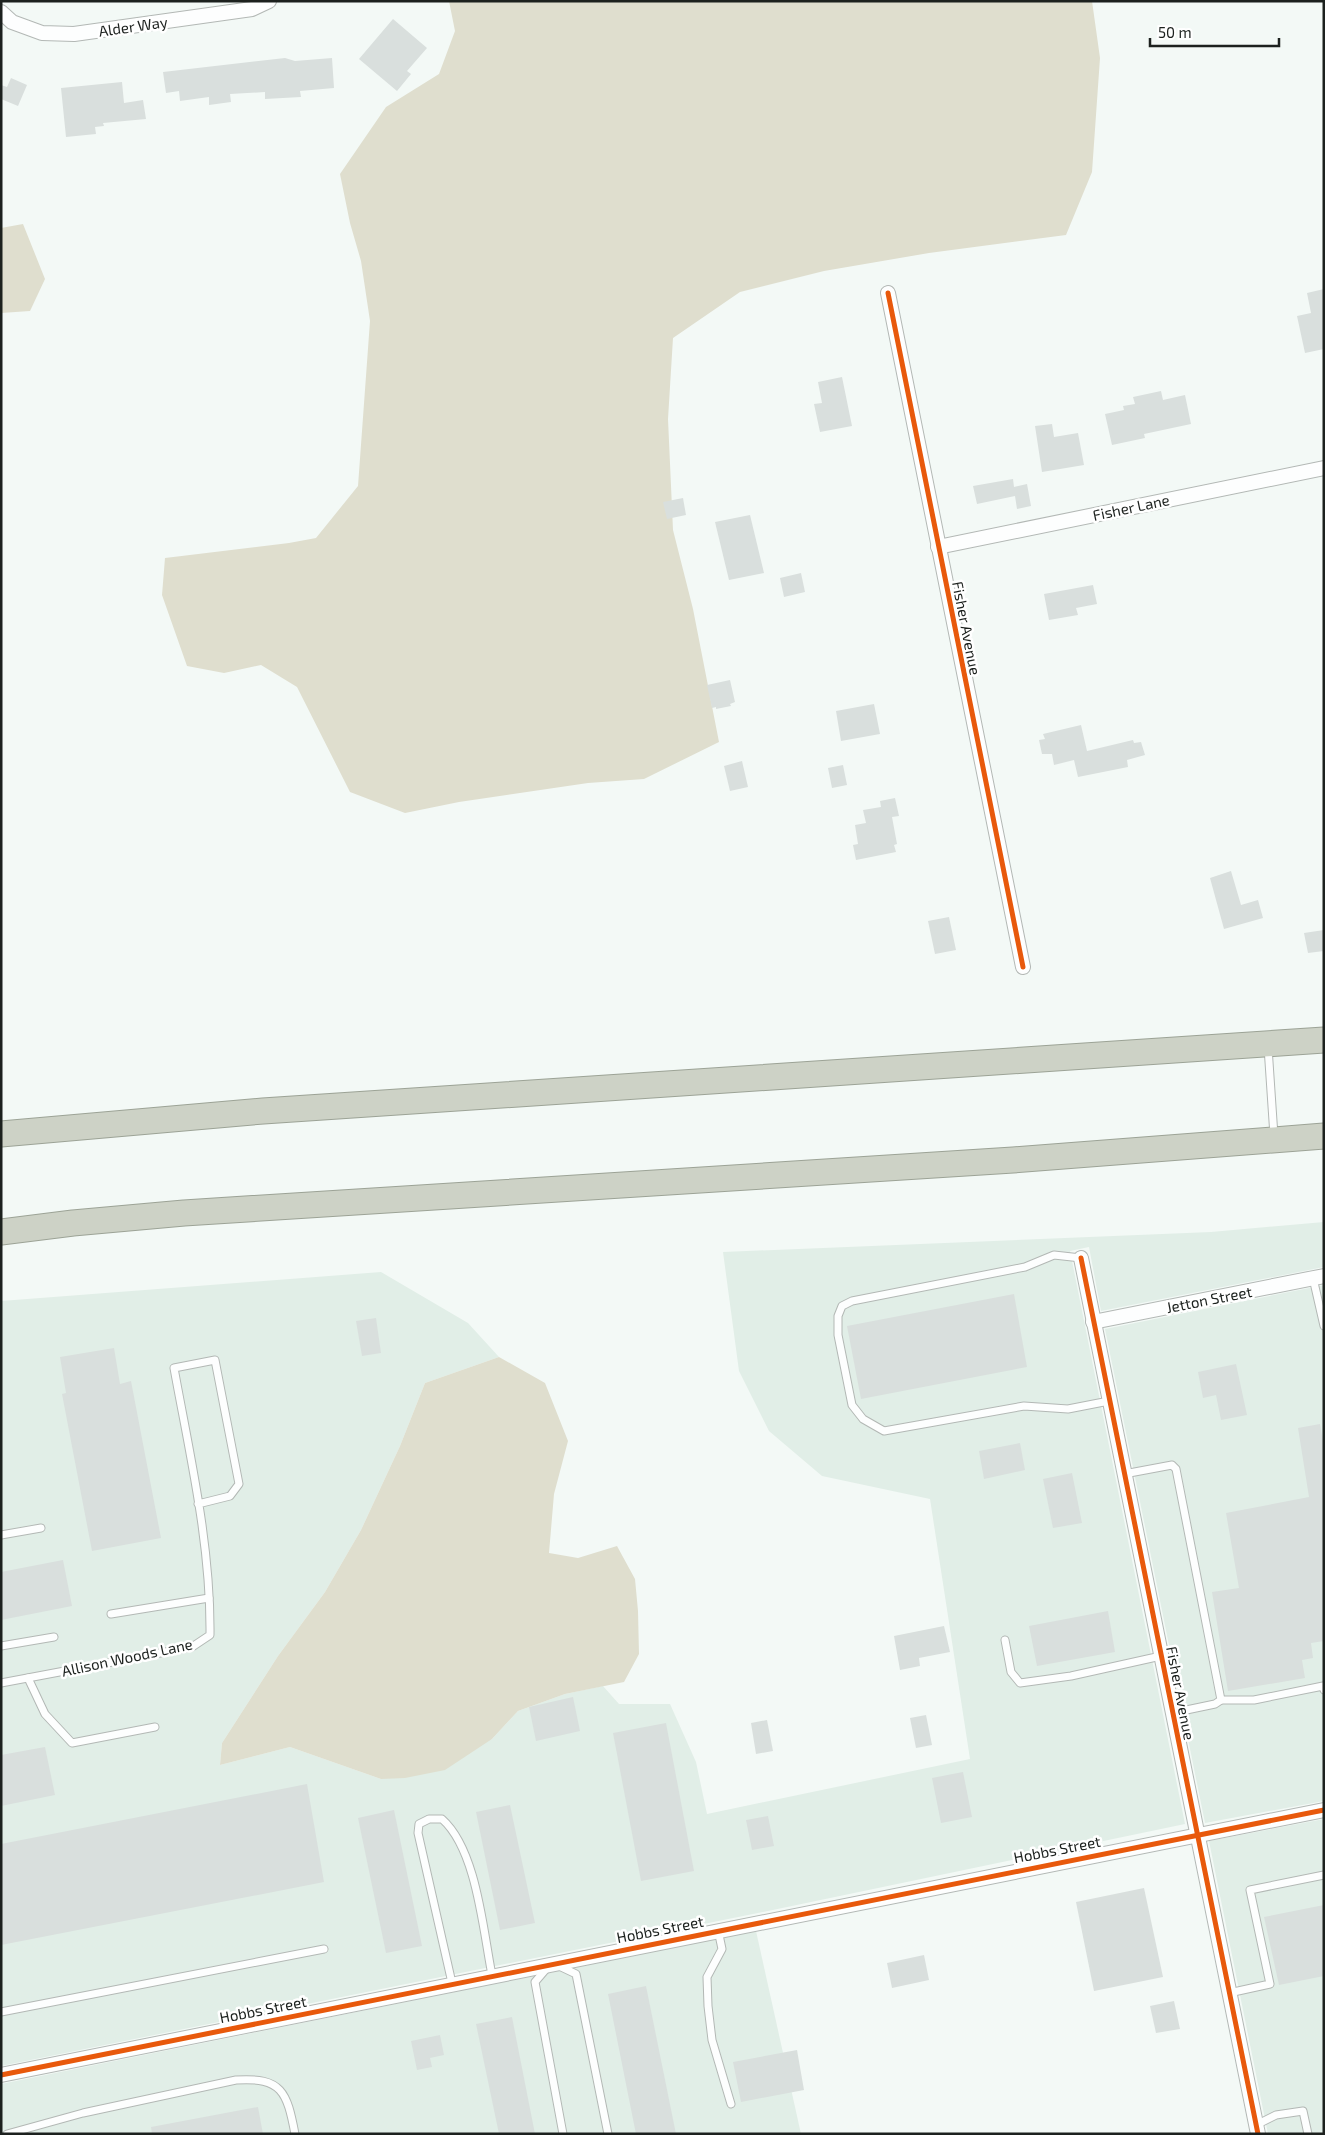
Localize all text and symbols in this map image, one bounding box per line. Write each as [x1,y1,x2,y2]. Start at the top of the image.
street label: Alder Way [97,12,169,40]
scale bar [1150,15,1279,47]
text: 50 m [1158,23,1192,41]
street label: Fisher Lane [1091,490,1171,524]
street label: Fisher Avenue [949,580,985,676]
street label: Jetton Street [1165,1282,1254,1316]
street label: Allison Woods Lane [60,1634,194,1680]
street label: Fisher Avenue [1163,1645,1199,1741]
street label: Hobbs Street [1012,1832,1102,1866]
street label: Hobbs Street [615,1912,705,1946]
street label: Hobbs Street [218,1992,308,2026]

